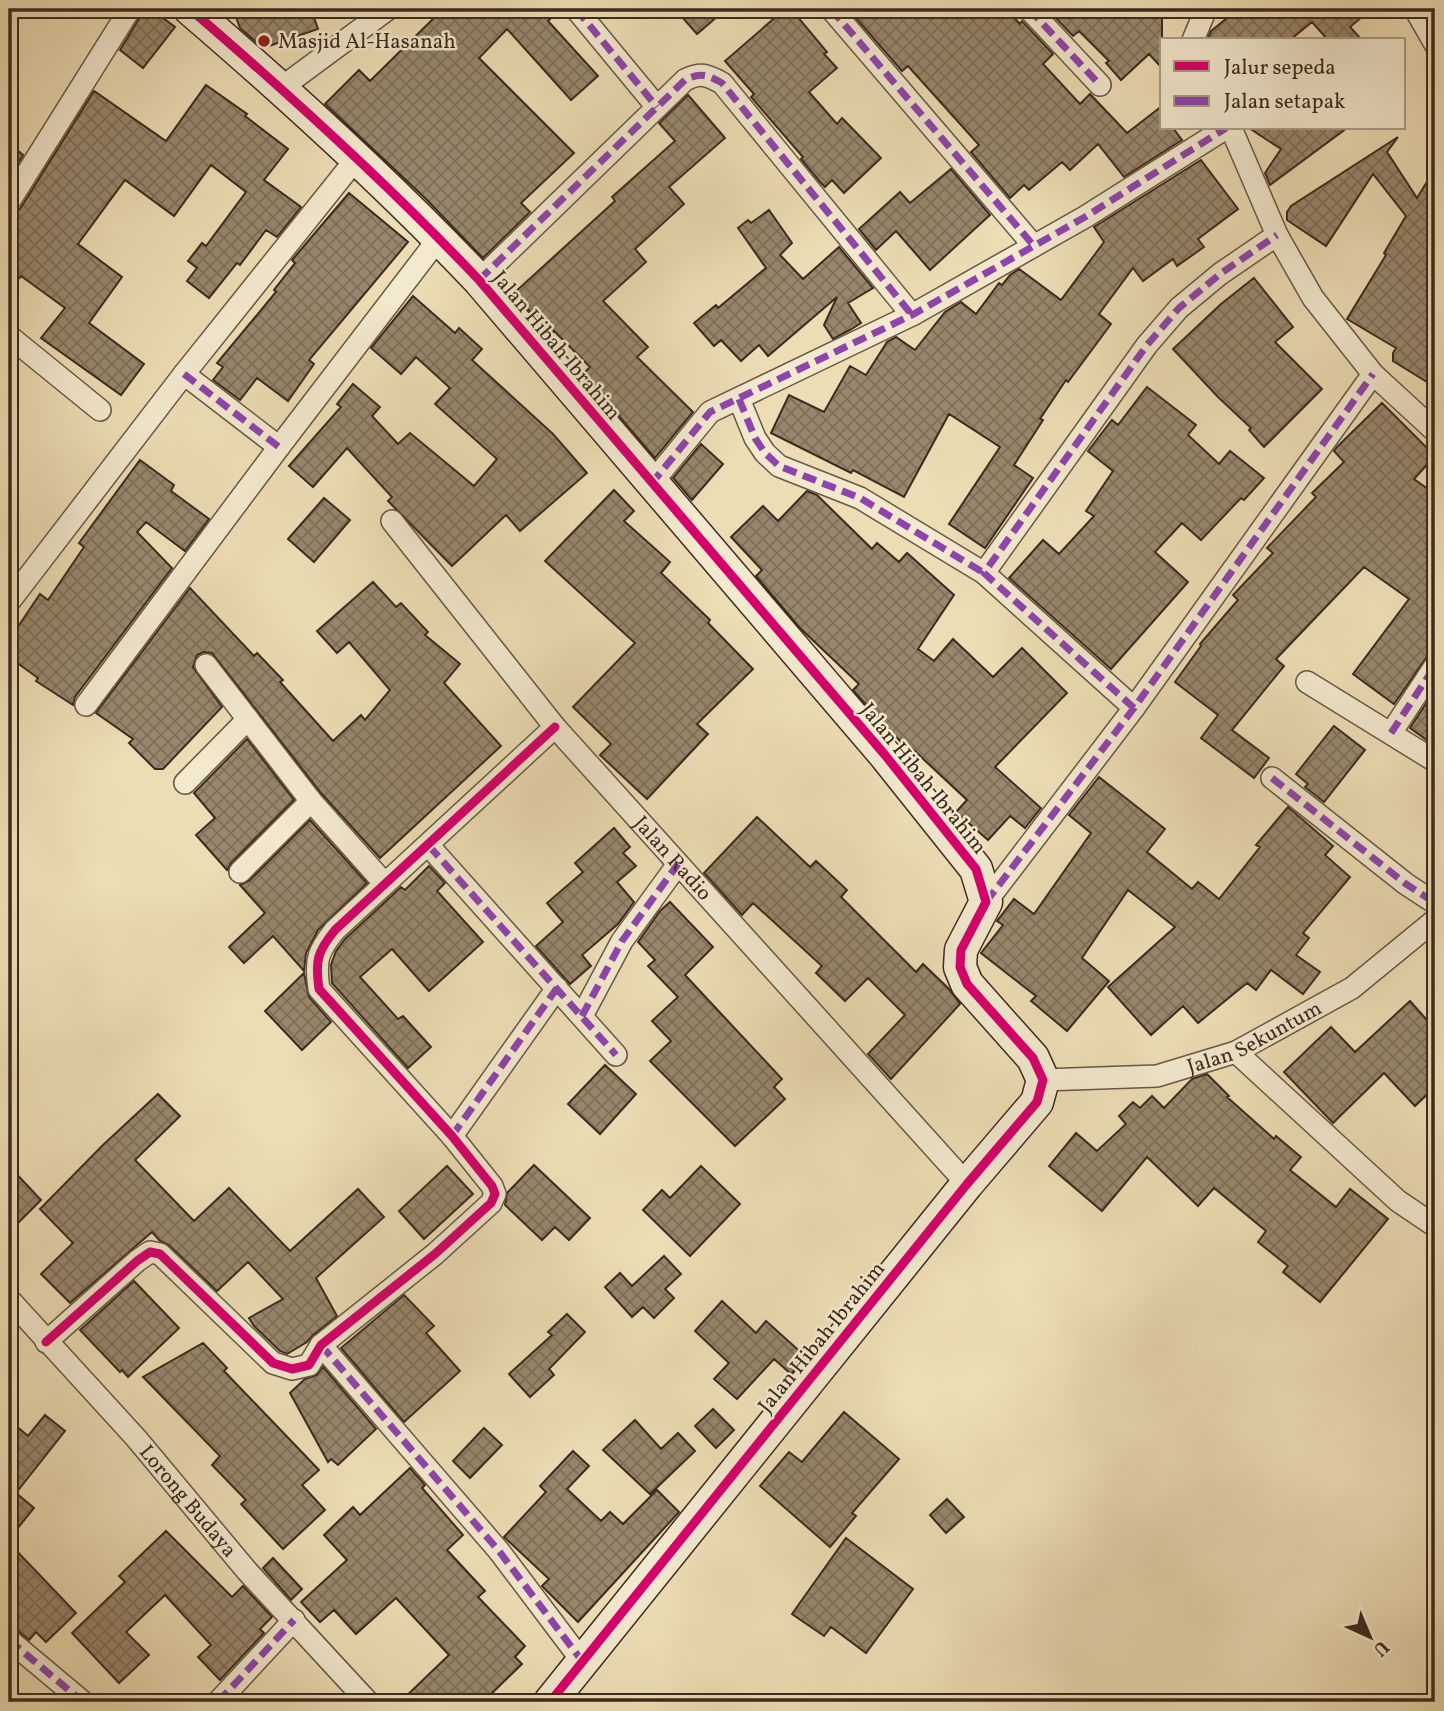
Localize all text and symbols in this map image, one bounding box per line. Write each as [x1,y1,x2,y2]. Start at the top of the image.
place label: Masjid Al-Hasanah [278,28,456,57]
marker: Masjid Al-Hasanah [256,33,272,49]
legend [1160,38,1406,130]
text: Jalur sepeda [1224,54,1336,83]
text: Jalan setapak [1224,88,1346,117]
street label: Jalan Hibah Ibrahim [485,265,627,427]
street label: Jalan Hibah Ibrahim [853,697,993,861]
street label: Jalan Radio [626,810,718,908]
street label: Jalan Sekuntum [1184,995,1327,1082]
street label: Jalan Hibah Ibrahim [752,1256,892,1420]
street label: Lorong Budaya [132,1439,243,1564]
north arrow [1336,1602,1406,1672]
text: U [1367,1634,1394,1662]

